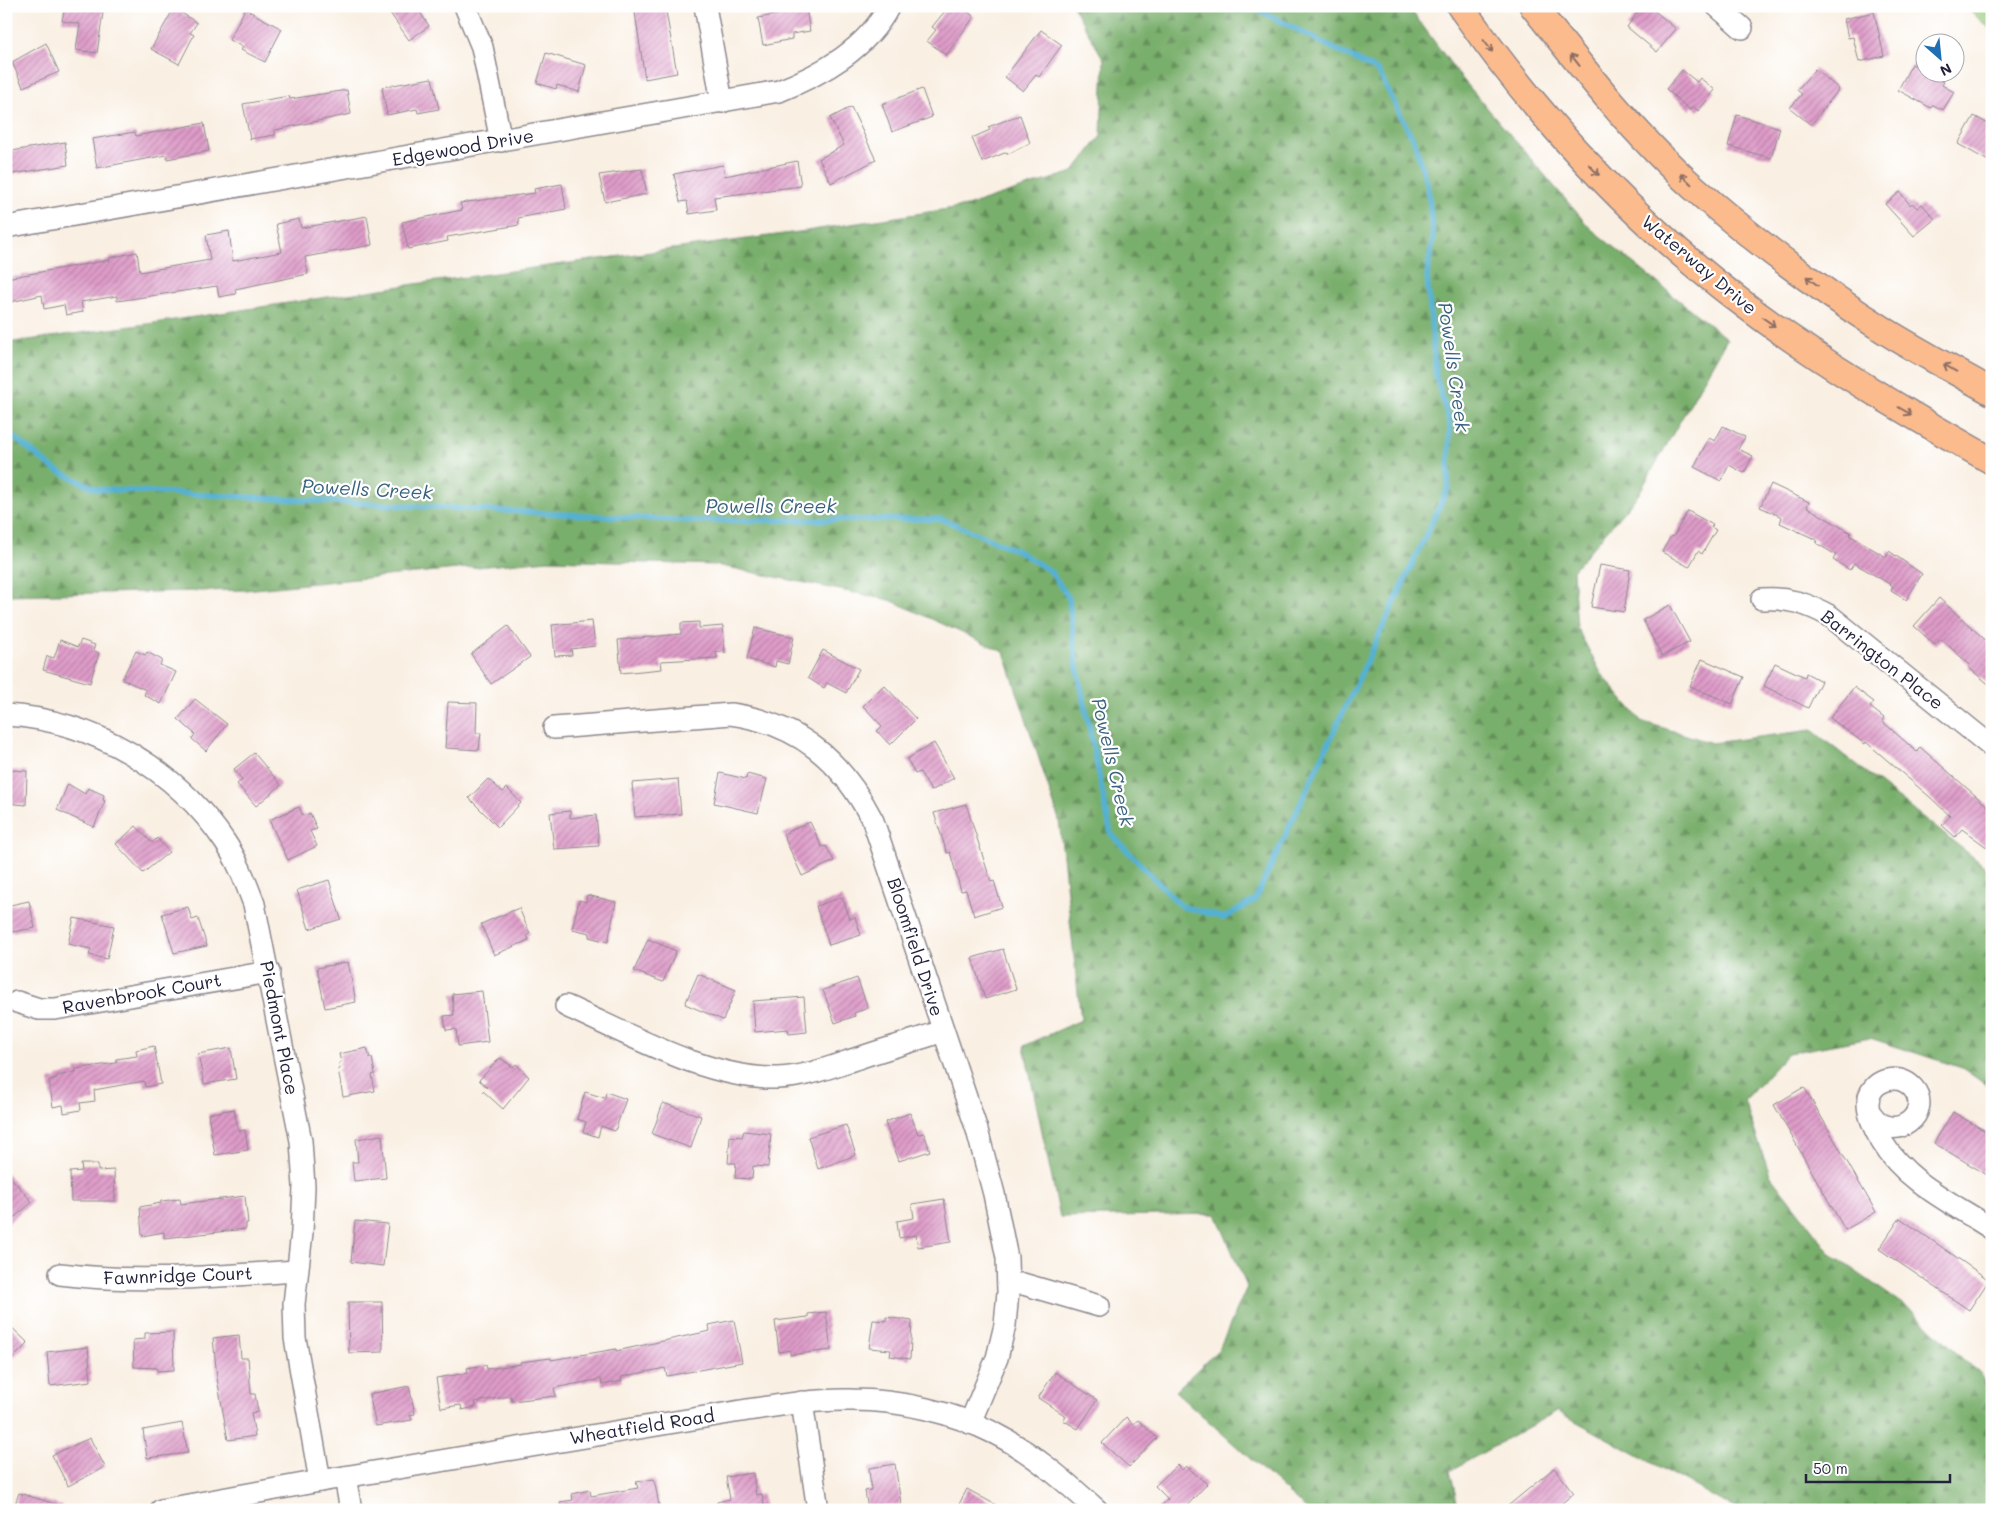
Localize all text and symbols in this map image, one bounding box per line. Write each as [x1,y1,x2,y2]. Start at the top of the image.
north arrow [1916,32,1966,82]
one-way arrow [1483,39,1494,52]
one-way arrow [1570,54,1581,67]
text: N [1937,59,1955,81]
street label: Edgewood Drive [390,123,536,171]
one-way arrow [1587,163,1599,175]
one-way arrow [1679,173,1692,185]
street label: Waterway Drive [1637,209,1762,319]
one-way arrow [1806,276,1819,287]
water label: Powells Creek [1433,300,1476,434]
one-way arrow [1762,317,1776,327]
one-way arrow [1943,362,1957,372]
one-way arrow [1897,406,1911,416]
water label: Powells Creek [301,473,434,504]
water label: Powells Creek [706,493,837,518]
street label: Barrington Place [1816,604,1949,715]
water label: Powells Creek [1087,695,1141,829]
street label: Bloomfield Drive [882,874,950,1019]
street label: Piedmont Place [255,959,305,1097]
street label: Ravenbrook Court [61,967,223,1019]
street label: Fawnridge Court [103,1260,253,1290]
street label: Wheatfield Road [568,1403,716,1449]
scale bar [1806,1451,1949,1483]
text: 50 m [1813,1458,1848,1478]

